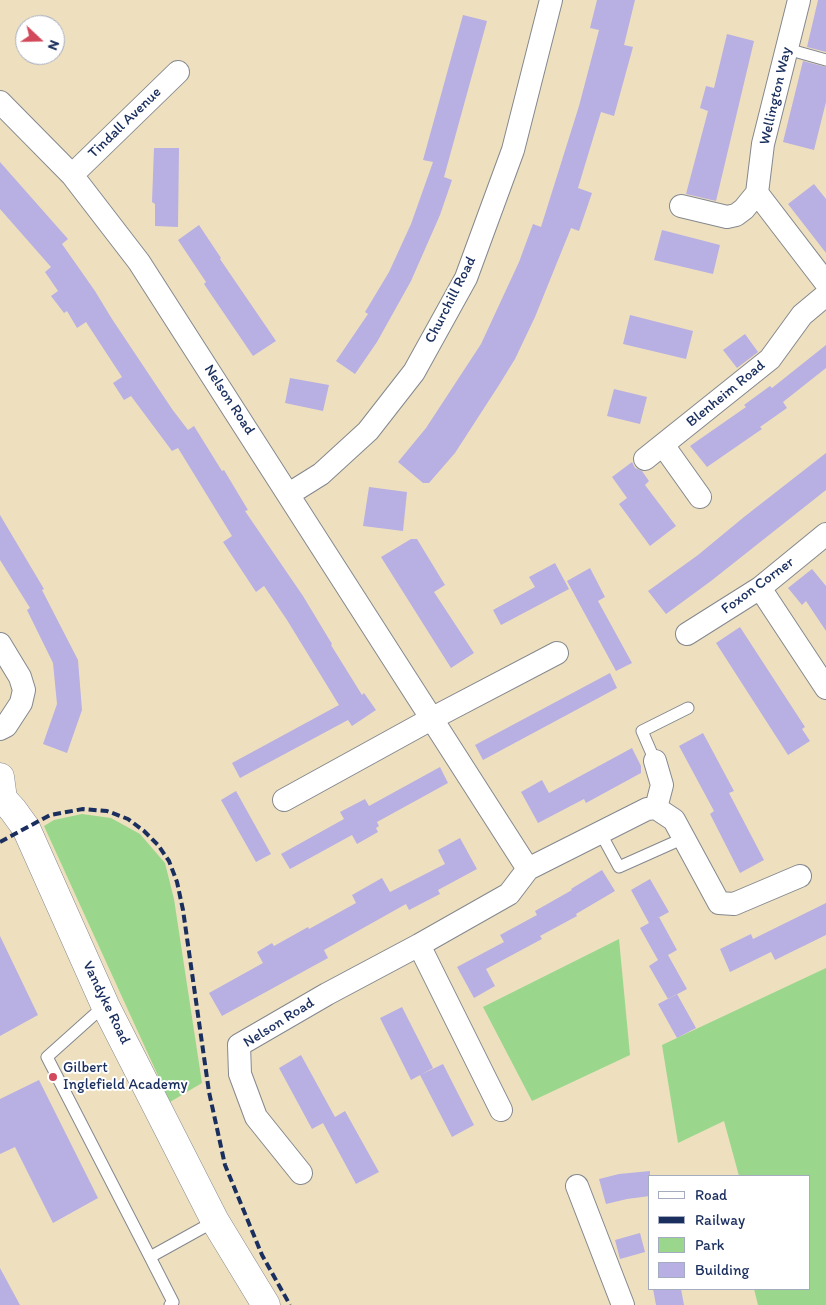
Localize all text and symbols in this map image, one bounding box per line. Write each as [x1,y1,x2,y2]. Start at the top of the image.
north arrow [15,15,65,65]
text: N [44,38,63,53]
street label: Wellington Way [756,45,796,147]
street label: Tindall Avenue [85,84,165,162]
street label: Churchill Road [421,254,481,346]
street label: Blenheim Road [683,357,769,431]
street label: Nelson Road [200,362,258,438]
street label: Foxon Corner [718,554,798,618]
street label: Vandyke Road [78,959,134,1047]
street label: Nelson Road [240,994,318,1052]
place label: Gilbert Inglefield Academy [63,1059,188,1094]
marker: Gilbert Inglefield Academy [47,1071,59,1083]
legend [648,1175,811,1290]
text: Road [695,1186,727,1204]
text: Railway [695,1211,745,1229]
text: Park [695,1236,725,1254]
text: Building [695,1261,749,1279]

